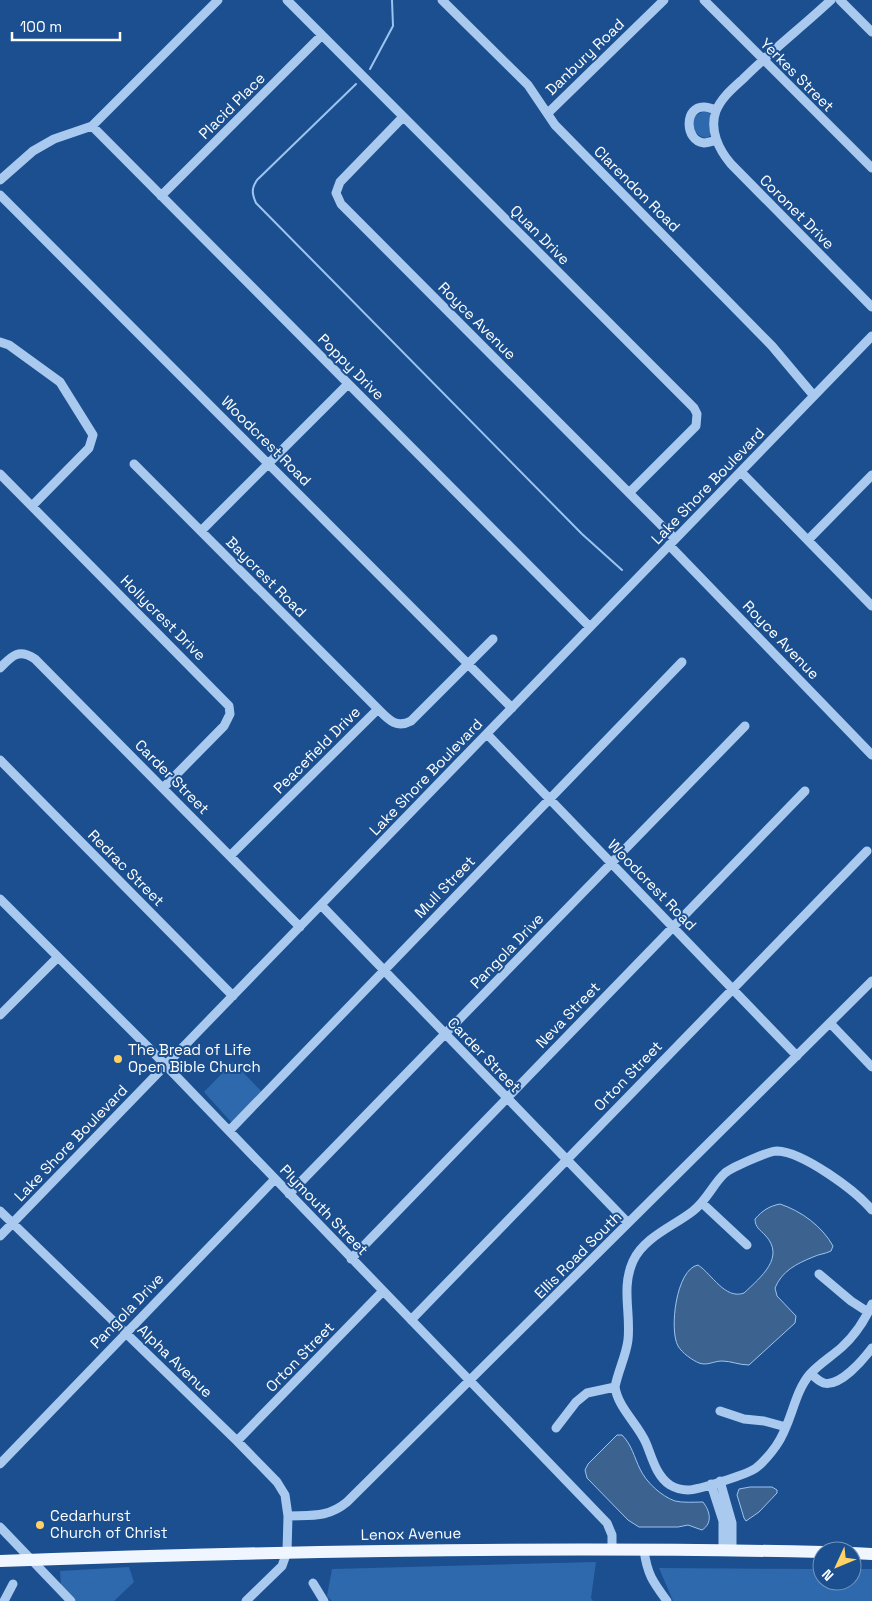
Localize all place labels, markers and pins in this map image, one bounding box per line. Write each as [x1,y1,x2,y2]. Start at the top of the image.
place label: The Bread of Life Open Bible Church [128,1040,261,1076]
marker: The Bread of Life Open Bible Church [112,1053,124,1065]
place label: Cedarhurst Church of Christ [50,1506,168,1542]
marker: Cedarhurst Church of Christ [34,1519,46,1531]

